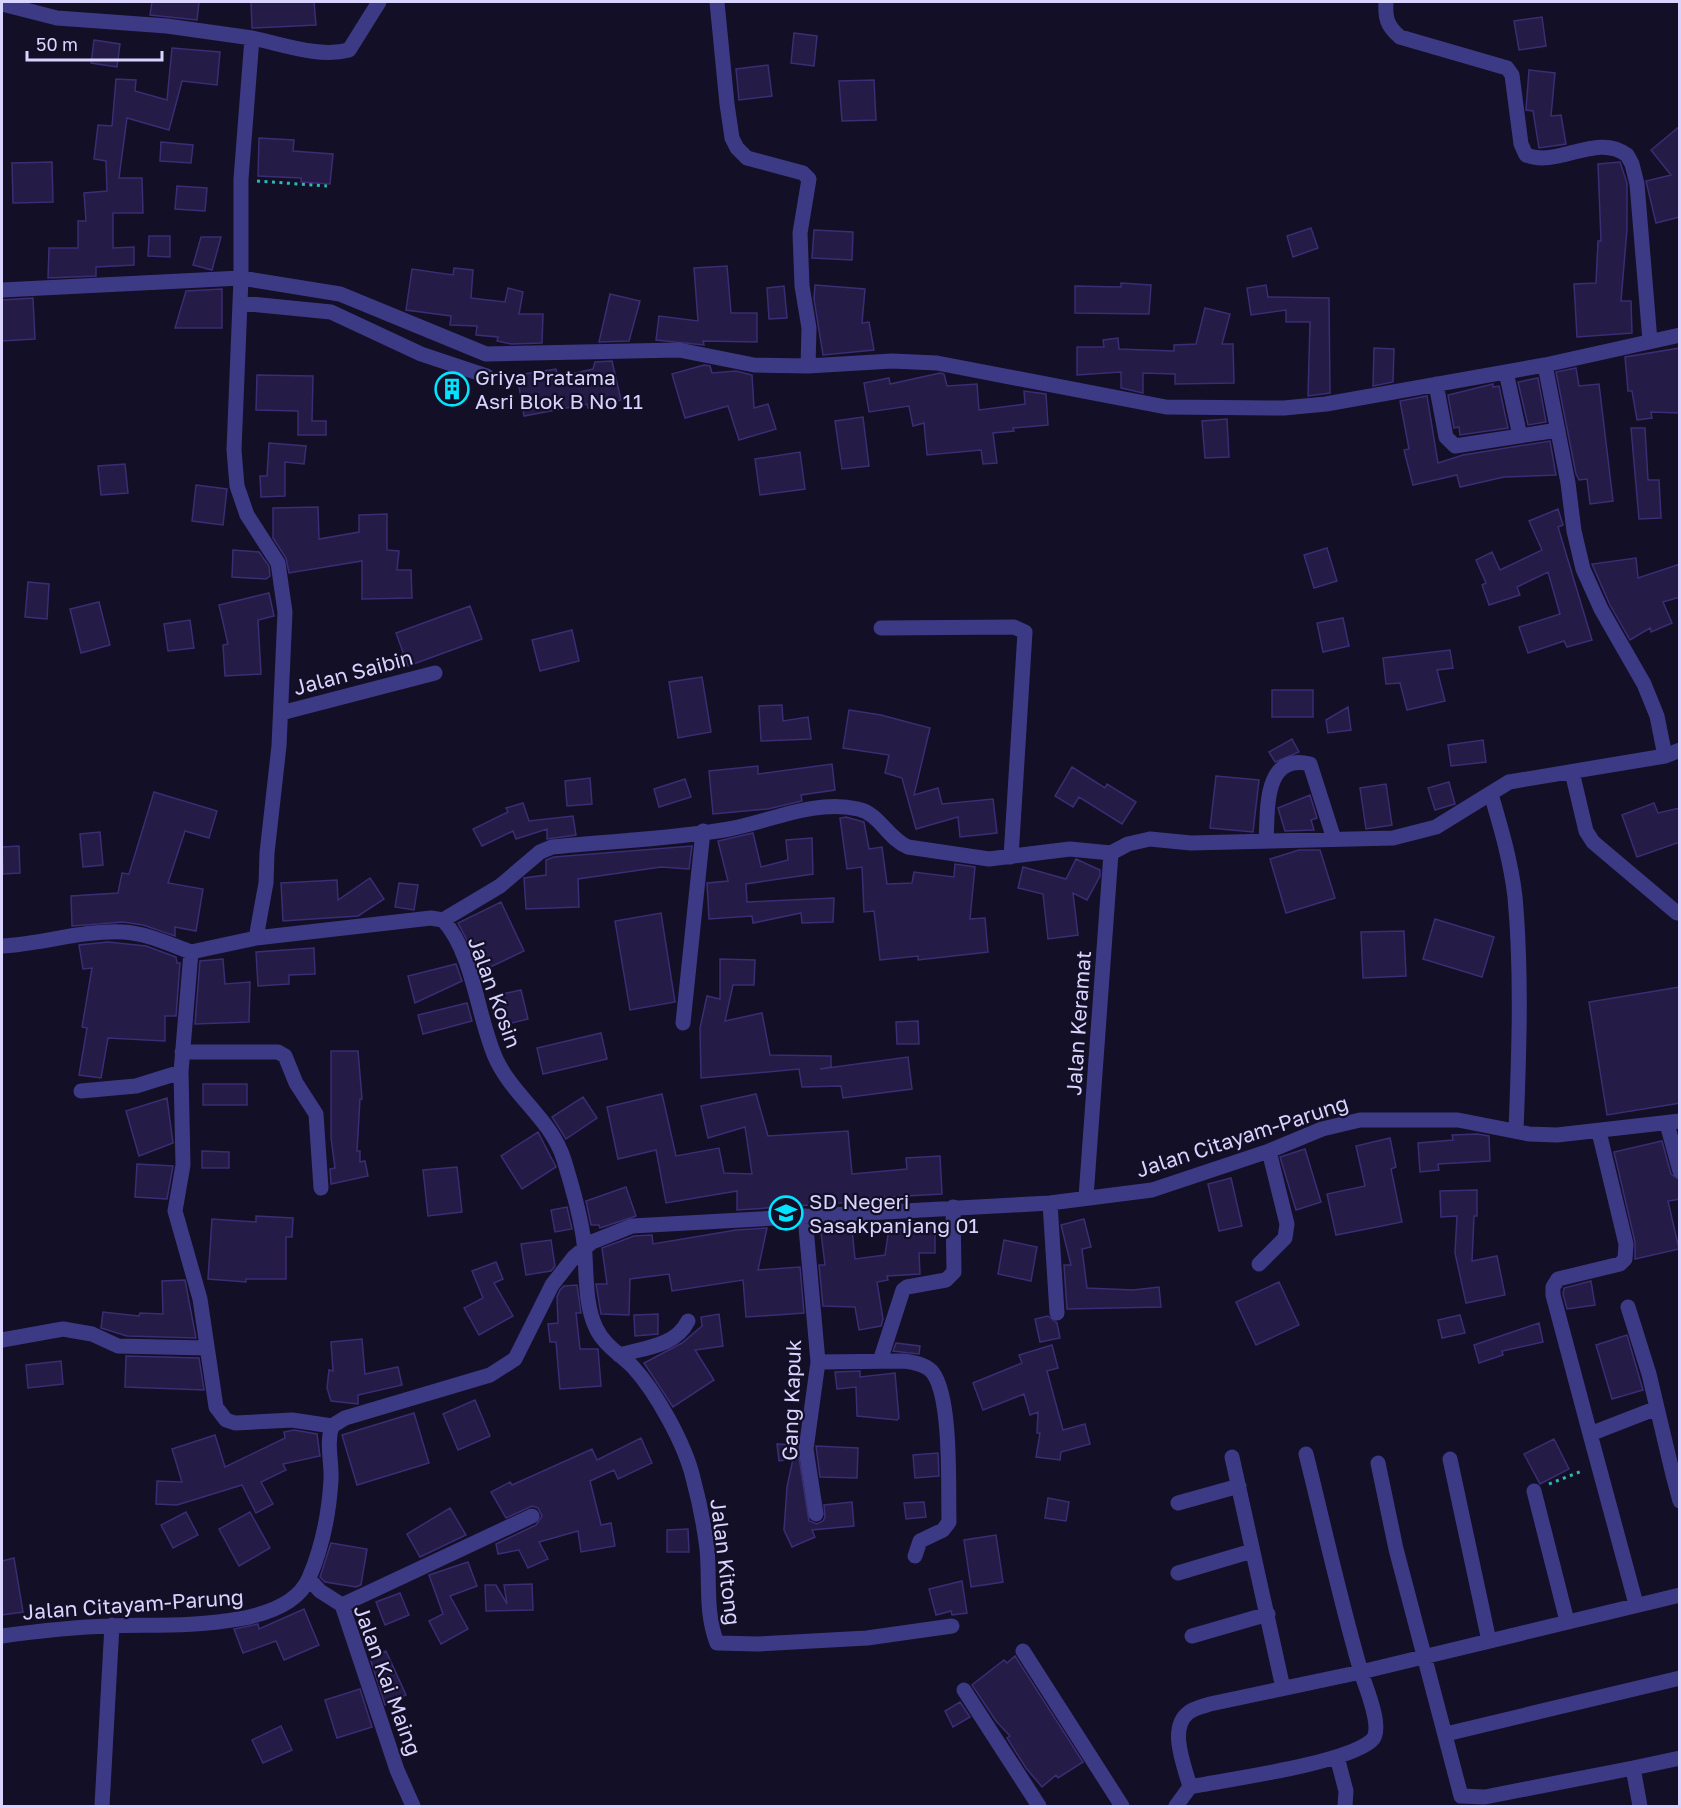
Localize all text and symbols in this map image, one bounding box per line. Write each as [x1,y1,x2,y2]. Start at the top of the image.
scale bar [27,24,162,62]
text: 50 m [36,33,78,55]
place label: Griya Pratama Asri Blok B No 11 [475,364,643,414]
building icon: Griya Pratama Asri Blok B No 11 [434,371,470,407]
street label: Jalan Saibin [290,644,416,700]
street label: Jalan Kosin [463,933,527,1051]
street label: Jalan Keramat [1060,950,1096,1096]
street label: Jalan Citayam-Parung [1133,1089,1351,1183]
place label: SD Negeri Sasakpanjang 01 [809,1188,979,1238]
school or university icon: SD Negeri Sasakpanjang 01 [768,1195,804,1231]
street label: Gang Kapuk [776,1339,806,1461]
street label: Jalan Kitong [705,1497,747,1627]
street label: Jalan Citayam-Parung [22,1583,244,1625]
street label: Jalan Kai Maing [349,1601,427,1759]

